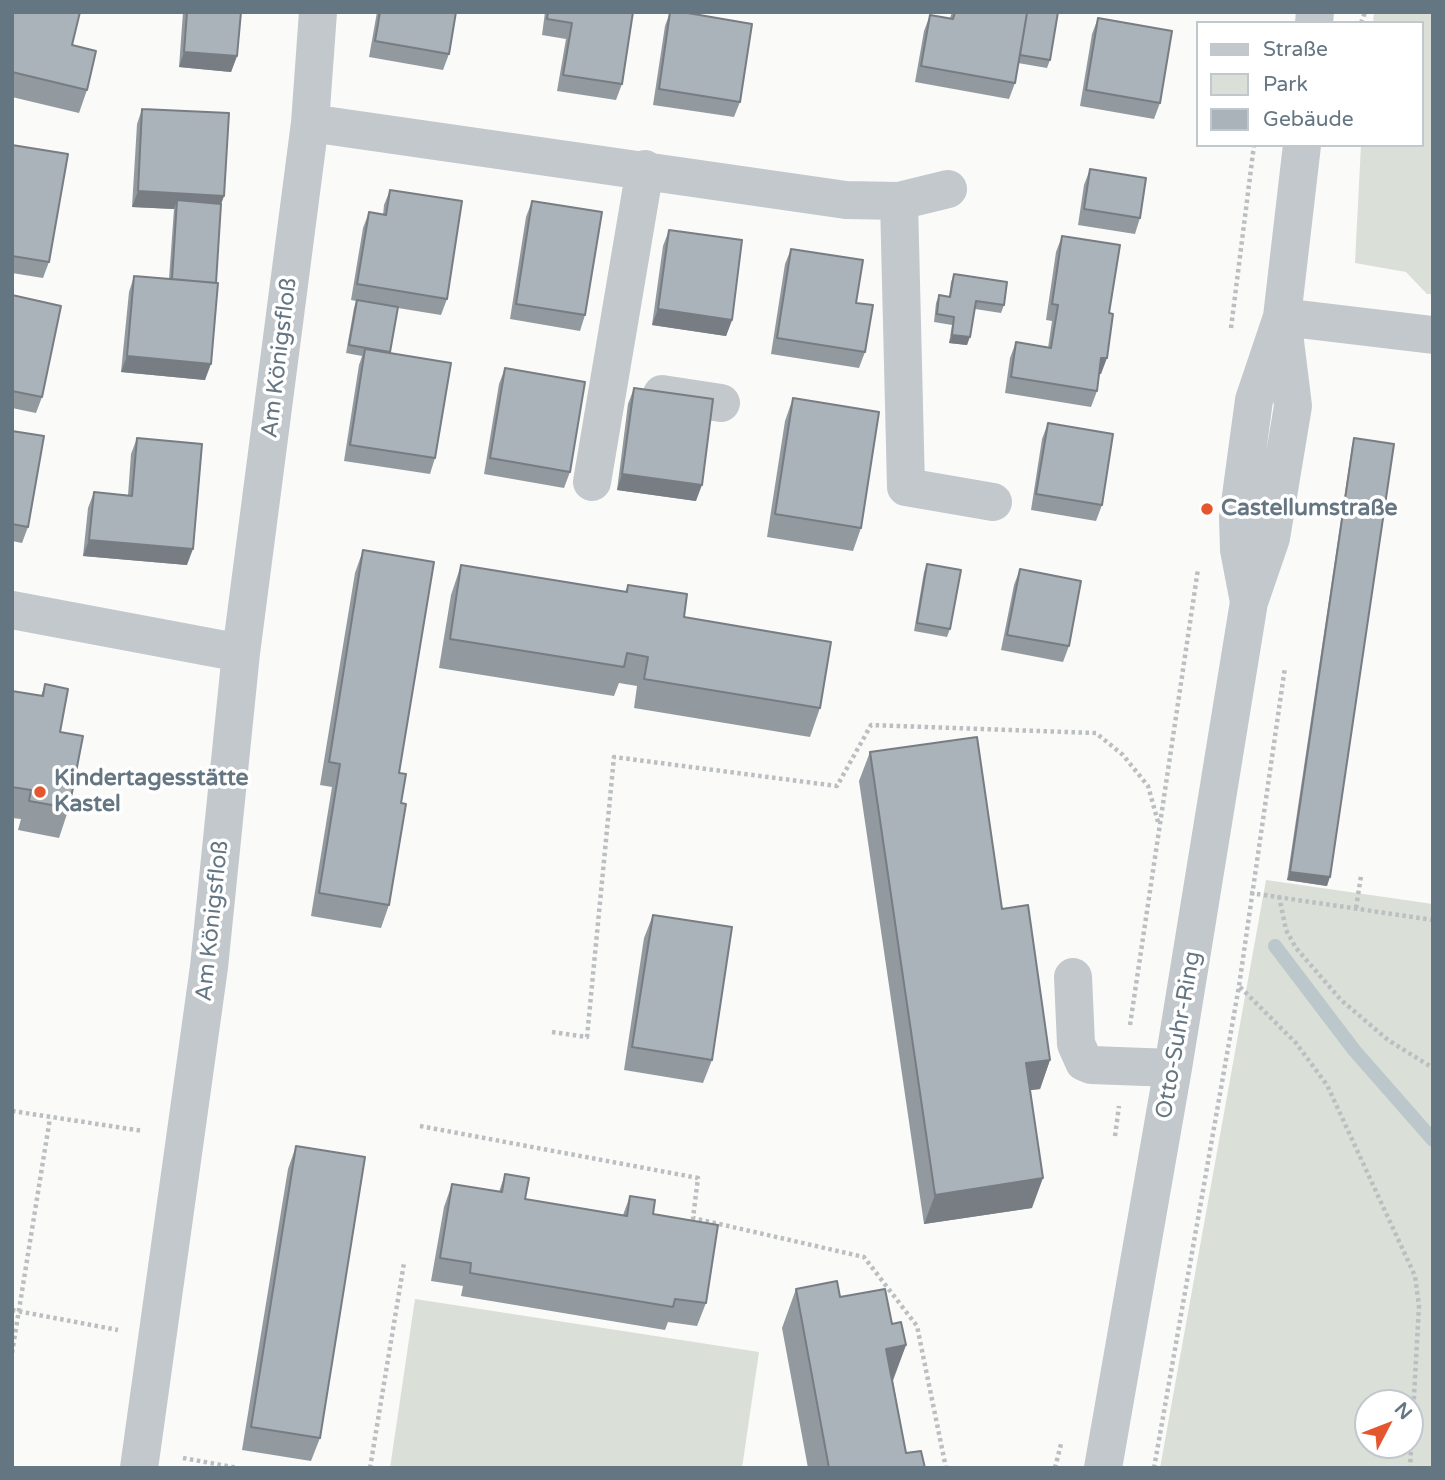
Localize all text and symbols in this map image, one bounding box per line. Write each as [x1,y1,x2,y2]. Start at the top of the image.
legend [1196,21,1424,147]
text: Straße [1263,37,1328,62]
text: Park [1263,72,1308,97]
text: Gebäude [1263,107,1354,132]
street label: Am Königsfloß [256,276,304,440]
place label: Castellumstraße [1221,495,1398,523]
marker: Castellumstraße [1199,501,1215,517]
place label: Kindertagesstätte Kastel [54,765,249,819]
marker: Kindertagesstätte Kastel [32,784,48,800]
street label: Am Königsfloß [191,839,235,1003]
street label: Otto-Suhr-Ring [1151,949,1207,1121]
north arrow [1354,1389,1424,1459]
text: N [1390,1398,1416,1424]

